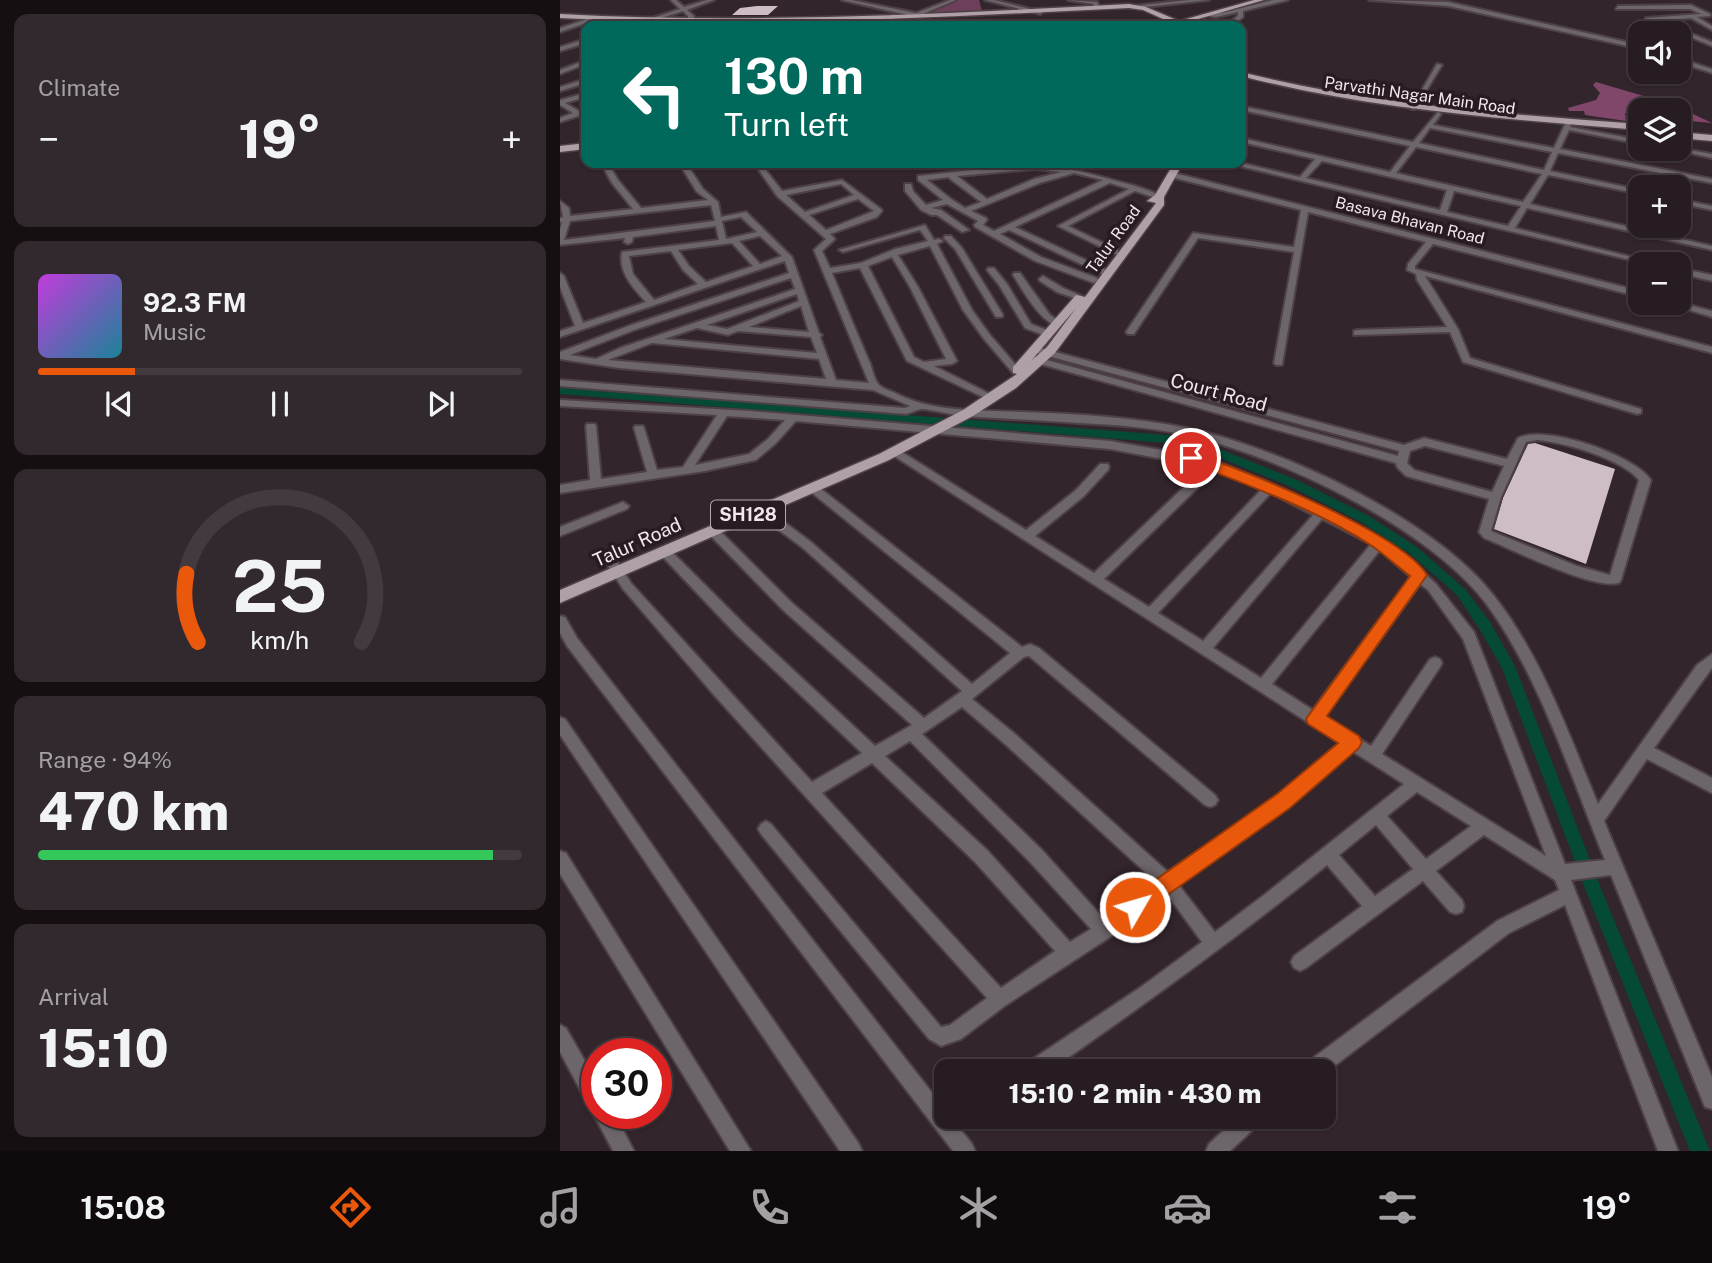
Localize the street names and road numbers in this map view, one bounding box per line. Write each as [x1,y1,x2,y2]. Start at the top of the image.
street label: Parvathi Nagar Main Road [1323,73,1517,118]
street label: Basava Bhavan Road [1333,193,1486,248]
street label: Talur Road [1082,202,1144,277]
street label: Court Road [1168,369,1270,415]
road number: SH128 [711,500,785,530]
street label: Talur Road [589,513,685,571]

